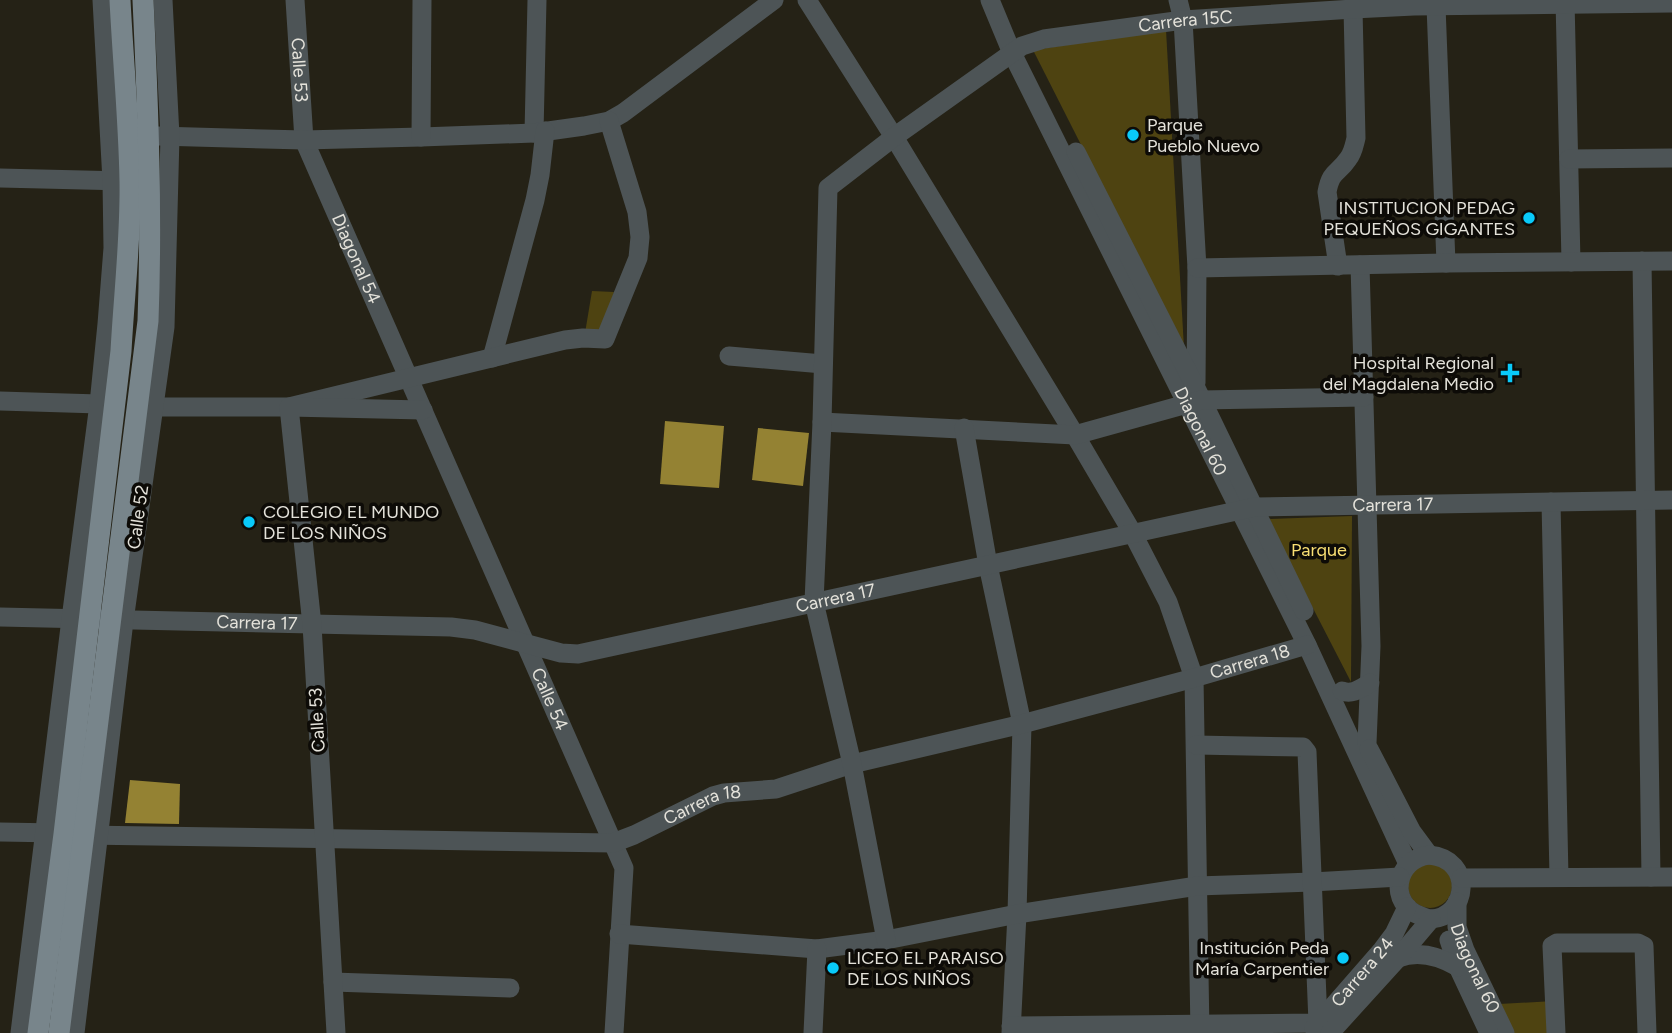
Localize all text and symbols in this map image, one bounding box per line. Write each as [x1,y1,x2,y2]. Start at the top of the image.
street label: Carrera 15C [1137,6,1233,37]
street label: Calle 53 [286,37,313,103]
place label: Parque Pueblo Nuevo [1147,114,1260,157]
marker: Parque Pueblo Nuevo [1125,127,1141,143]
place label: INSTITUCION PEDAG PEQUEÑOS GIGANTES [1324,197,1515,240]
street label: Diagonal 54 [327,210,386,307]
marker: INSTITUCION PEDAG PEQUEÑOS GIGANTES [1521,210,1537,226]
place label: Hospital Regional del Magdalena Medio [1323,352,1494,395]
marker: Hospital Regional del Magdalena Medio [1500,363,1520,383]
street label: Diagonal 60 [1169,383,1232,479]
street label: Calle 52 [123,483,153,551]
street label: Carrera 17 [1352,493,1434,516]
place label: COLEGIO EL MUNDO DE LOS NIÑOS [263,501,439,544]
marker: COLEGIO EL MUNDO DE LOS NIÑOS [241,514,257,530]
park label: Parque [1291,539,1347,561]
street label: Carrera 17 [794,579,878,617]
street label: Carrera 17 [216,611,298,635]
street label: Carrera 18 [1207,640,1292,684]
street label: Calle 54 [526,664,573,734]
street label: Calle 53 [304,687,330,753]
street label: Carrera 18 [660,781,742,830]
street label: Diagonal 60 [1446,920,1505,1017]
street label: Carrera 24 [1326,933,1399,1012]
place label: Institución Peda María Carpentier [1195,937,1329,980]
place label: LICEO EL PARAISO DE LOS NIÑOS [847,947,1004,990]
marker: Institución Peda María Carpentier [1335,950,1351,966]
marker: LICEO EL PARAISO DE LOS NIÑOS [825,960,841,976]

